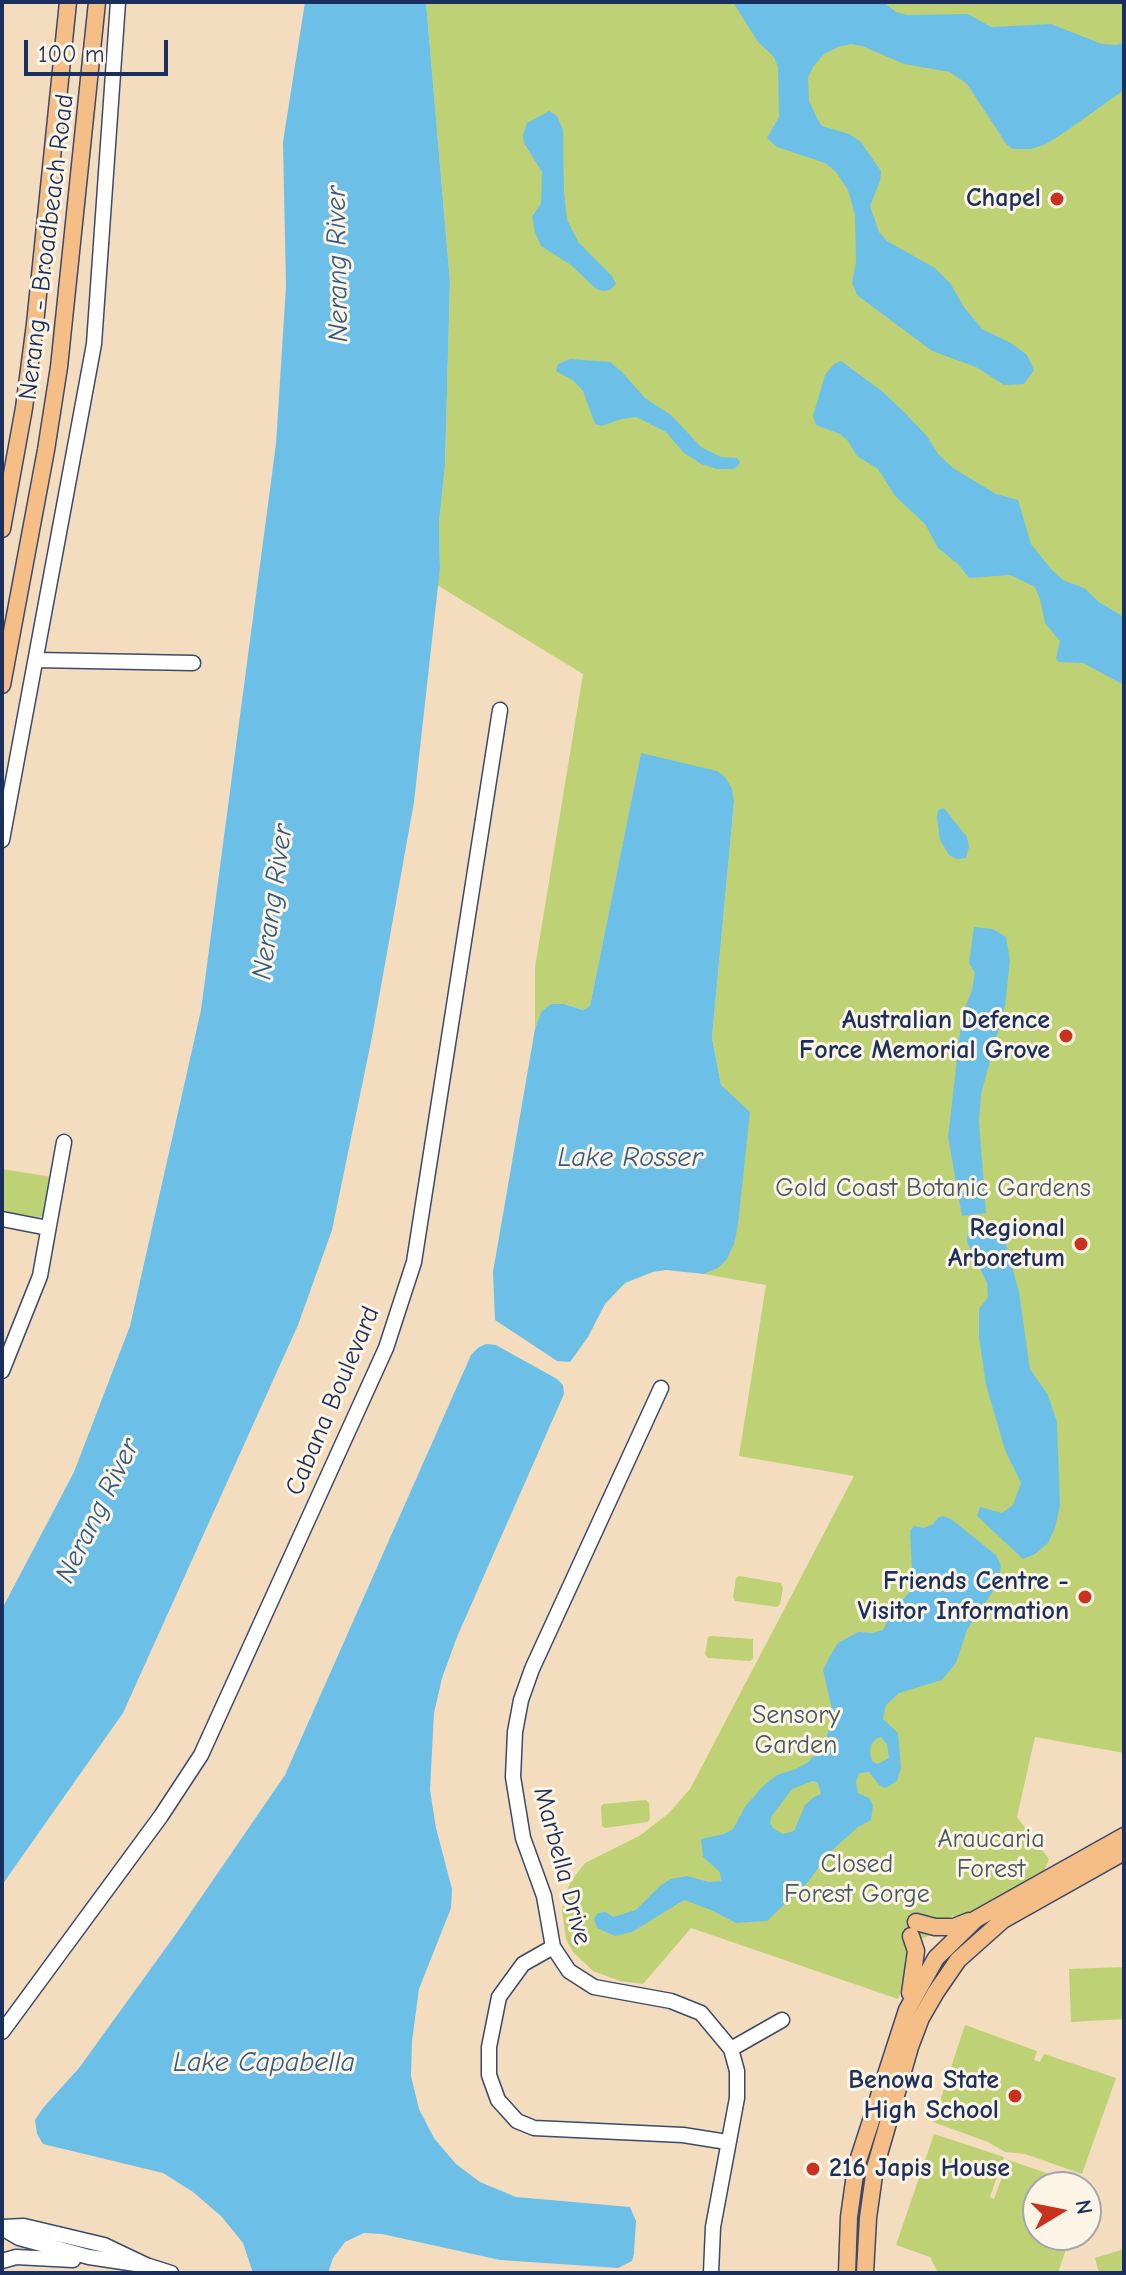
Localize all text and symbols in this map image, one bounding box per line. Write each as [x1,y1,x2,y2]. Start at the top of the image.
scale bar [28,24,172,74]
text: 100 m [38,40,105,68]
street label: Nerang - Broadbeach Road [13,92,81,402]
place label: Chapel [966,183,1041,215]
water label: Nerang River [320,185,356,343]
marker: Chapel [1048,190,1066,208]
water label: Nerang River [245,822,301,982]
place label: Australian Defence Force Memorial Grove [799,1005,1050,1066]
marker: Australian Defence Force Memorial Grove [1057,1027,1075,1045]
water label: Lake Rosser [557,1141,703,1175]
park label: Gold Coast Botanic Gardens [775,1173,1091,1205]
place label: Regional Arboretum [948,1213,1065,1274]
marker: Regional Arboretum [1072,1235,1090,1253]
street label: Cabana Boulevard [279,1302,387,1500]
water label: Nerang River [49,1433,147,1589]
place label: Friends Centre - Visitor Information [858,1566,1069,1628]
marker: Friends Centre - Visitor Information [1076,1588,1094,1606]
park label: Sensory Garden [752,1700,840,1762]
street label: Marbella Drive [526,1784,598,1948]
park label: Araucaria Forest [937,1824,1045,1886]
park label: Closed Forest Gorge [784,1849,930,1910]
water label: Lake Capabella [173,2046,355,2080]
place label: Benowa State High School [848,2065,999,2126]
marker: Benowa State High School [1006,2087,1024,2105]
place label: 216 Japis House [829,2153,1010,2185]
marker: 216 Japis House [804,2160,822,2178]
north arrow [1022,2171,1102,2251]
text: N [1070,2198,1098,2217]

